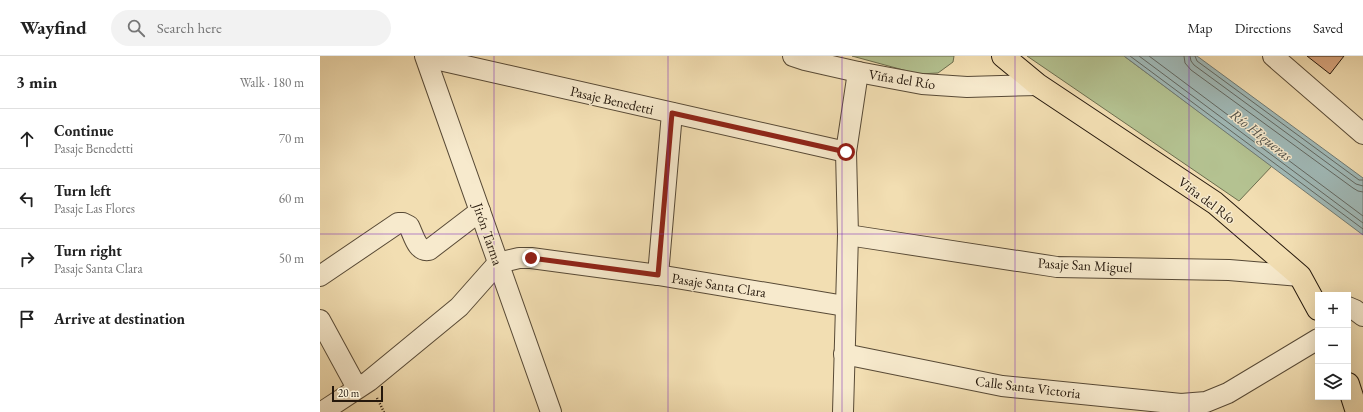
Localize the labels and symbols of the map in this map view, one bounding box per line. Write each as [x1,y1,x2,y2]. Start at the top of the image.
street label: Viña del Río [867,65,937,93]
street label: Pasaje Benedetti [568,82,656,118]
water label: Río Higueras [1226,104,1297,165]
route start [837,143,855,161]
street label: Viña del Río [1175,173,1239,228]
street label: Jirón Tarma [469,200,507,268]
route end [522,249,540,267]
street label: Pasaje San Miguel [1037,254,1133,276]
street label: Pasaje Santa Clara [670,269,768,301]
street label: Calle Santa Victoria [974,372,1082,402]
scale bar [332,384,383,403]

